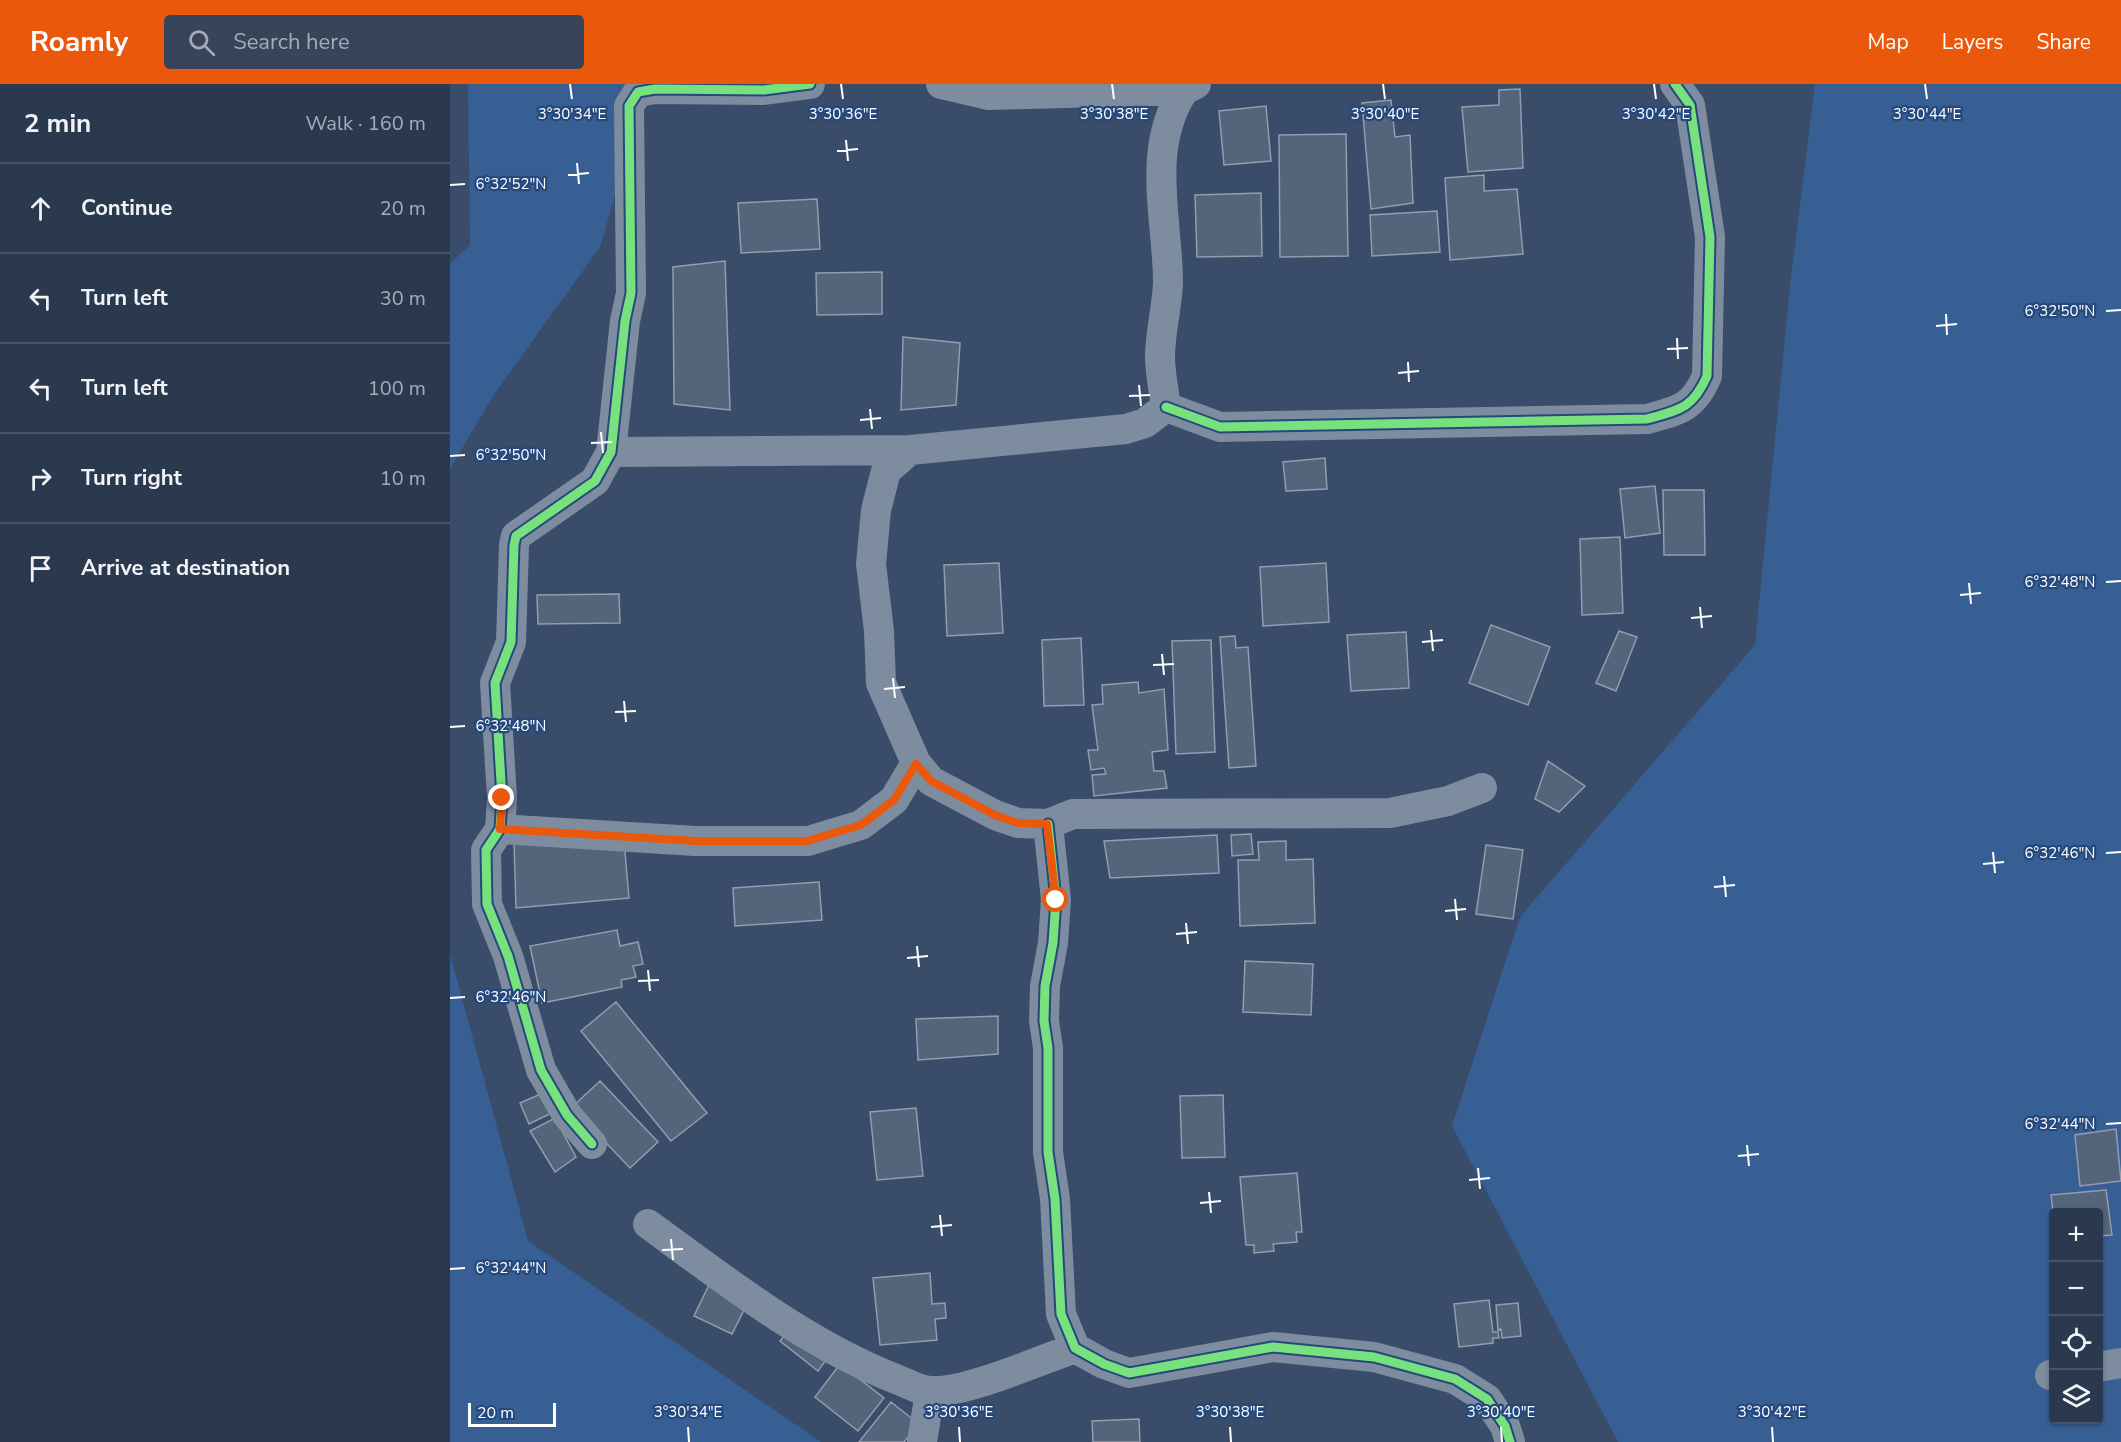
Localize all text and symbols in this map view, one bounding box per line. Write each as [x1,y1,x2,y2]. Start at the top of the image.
search box [164,15,584,69]
text: Roamly [30,23,128,61]
icon: search [185,26,218,59]
text: Search here [233,27,350,57]
text: Map [1867,28,1909,56]
text: Layers [1942,28,2003,56]
text: Share [2036,28,2091,56]
text: 3°30'34"E [538,104,606,124]
text: 3°30'36"E [809,104,877,124]
text: 3°30'38"E [1080,104,1148,124]
text: 3°30'40"E [1351,104,1419,124]
text: 3°30'42"E [1622,104,1690,124]
text: 3°30'44"E [1893,104,1961,124]
text: 2 min [24,106,91,141]
text: Walk · 160 m [306,110,426,137]
text: 6°32'52"N [476,174,546,194]
icon: ahead [24,192,57,225]
text: Continue [81,193,172,223]
text: 20 m [380,195,426,222]
icon: left [24,282,57,315]
text: Turn left [81,283,168,313]
text: 30 m [380,285,426,312]
text: 6°32'50"N [2025,301,2095,321]
icon: left [24,372,57,405]
text: Turn left [81,373,168,403]
text: 100 m [368,375,426,402]
text: 6°32'50"N [476,445,546,465]
icon: right [24,462,57,495]
text: Turn right [81,463,182,493]
text: 10 m [380,465,426,492]
icon: arrive [24,552,57,585]
text: Arrive at destination [81,553,290,583]
text: 6°32'48"N [2025,572,2095,592]
text: 6°32'48"N [476,716,546,736]
route end [488,784,514,810]
text: 6°32'46"N [2025,843,2095,863]
route start [1042,886,1068,912]
text: 6°32'46"N [476,987,546,1007]
text: 6°32'44"N [2025,1114,2095,1134]
map controls [2049,1208,2103,1424]
button: + [2049,1208,2103,1262]
text: 6°32'44"N [476,1258,546,1278]
button: − [2049,1262,2103,1316]
button: locate [2049,1316,2103,1370]
button: layers [2049,1370,2103,1424]
scale bar [468,1400,556,1428]
text: 20 m [477,1402,514,1424]
text: 3°30'34"E [654,1402,722,1422]
text: 3°30'36"E [925,1402,993,1422]
text: 3°30'38"E [1196,1402,1264,1422]
text: 3°30'40"E [1467,1402,1535,1422]
text: 3°30'42"E [1738,1402,1806,1422]

